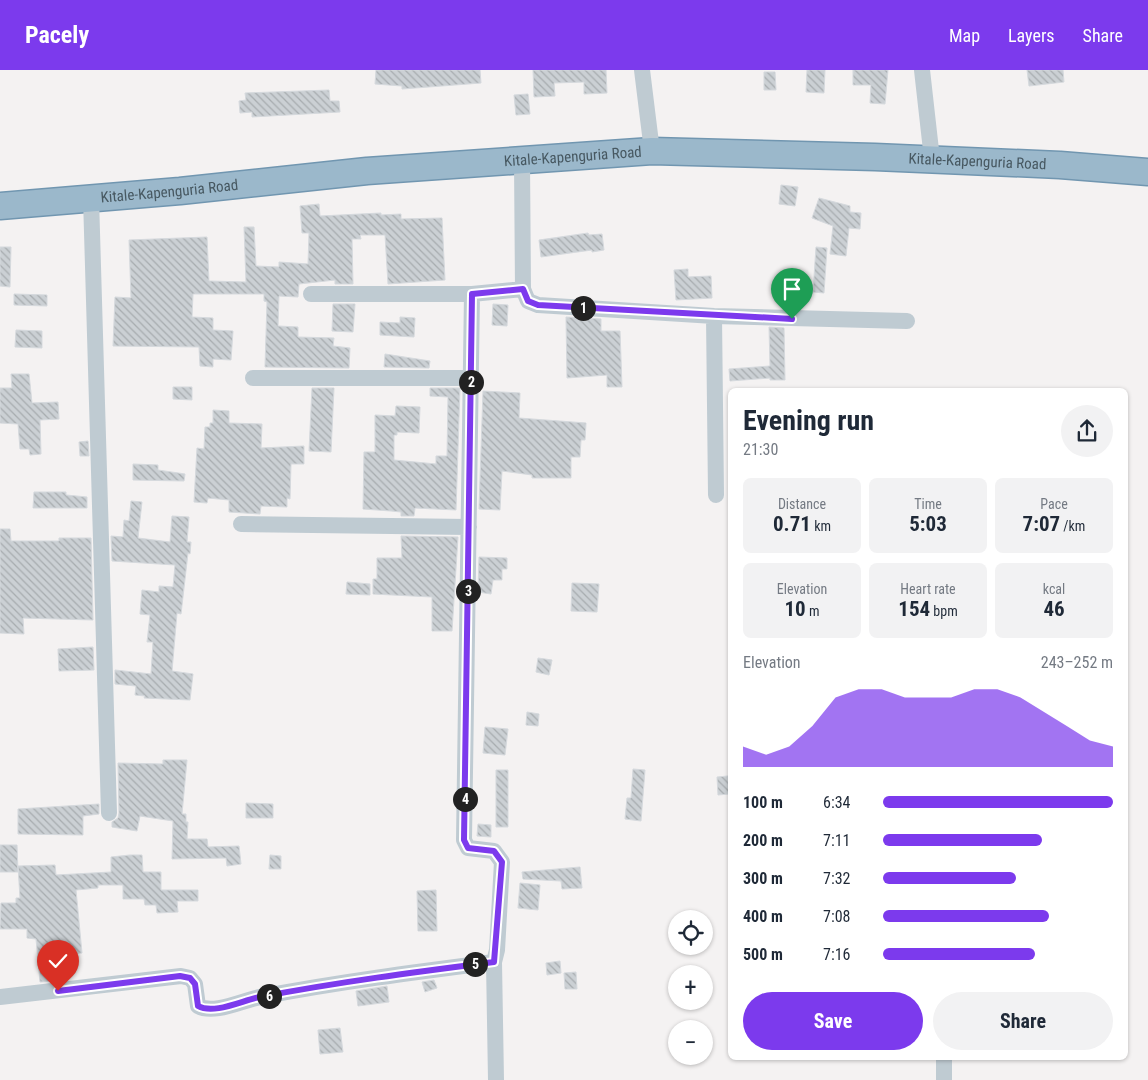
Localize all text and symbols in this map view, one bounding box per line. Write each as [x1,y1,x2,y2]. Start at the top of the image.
text: Pacely [25,21,89,49]
text: Map [949,25,980,46]
text: Layers [1008,25,1055,46]
text: Share [1083,25,1123,46]
street label: Kitale-Kapenguria Road [503,143,642,170]
street label: Kitale-Kapenguria Road [908,149,1047,173]
street label: Kitale-Kapenguria Road [100,176,239,207]
pin [771,268,813,319]
icon: arrive [778,275,806,303]
pin: 1 [570,296,596,320]
text: 1 [580,300,587,316]
pin: 2 [458,370,484,394]
text: 2 [468,374,475,390]
text: Evening run [743,404,874,437]
button: share [1061,405,1113,457]
text: 21:30 [743,440,778,459]
text: Distance [778,496,826,512]
text: Time [914,496,942,512]
text: Pace [1040,496,1068,512]
text: 0.71 [773,512,811,536]
text: 5:03 [909,512,947,536]
text: 7:07 [1023,512,1060,536]
text: km [811,518,831,534]
text: /km [1060,518,1085,534]
pin: 3 [456,578,480,604]
text: Elevation [777,581,827,597]
text: Heart rate [900,581,956,597]
text: kcal [1043,581,1065,597]
text: 3 [465,583,472,599]
text: 10 [785,597,806,621]
text: 154 [898,597,930,621]
text: 46 [1043,597,1065,621]
text: m [806,603,820,619]
text: bpm [930,603,958,619]
text: Elevation [743,653,801,672]
text: 243–252 m [1041,653,1113,672]
pin: 4 [452,786,478,812]
text: 4 [462,791,469,807]
text: 100 m [743,793,783,812]
text: 6:34 [823,793,850,812]
text: 200 m [743,831,783,850]
text: 7:11 [823,831,850,850]
text: 300 m [743,869,783,888]
text: 7:32 [823,869,850,888]
text: 400 m [743,907,783,926]
text: 7:08 [823,907,850,926]
map controls [668,910,713,1065]
button: locate [668,910,713,955]
pin [37,940,79,991]
text: 500 m [743,945,783,964]
text: 7:16 [823,945,850,964]
icon: check [44,947,72,975]
pin: 5 [462,952,488,976]
text: 5 [472,956,479,972]
button: + [668,965,713,1010]
pin: 6 [256,984,282,1008]
text: 6 [266,988,273,1004]
button: Save [743,992,923,1050]
button: Share [933,992,1113,1050]
button: − [668,1020,713,1065]

